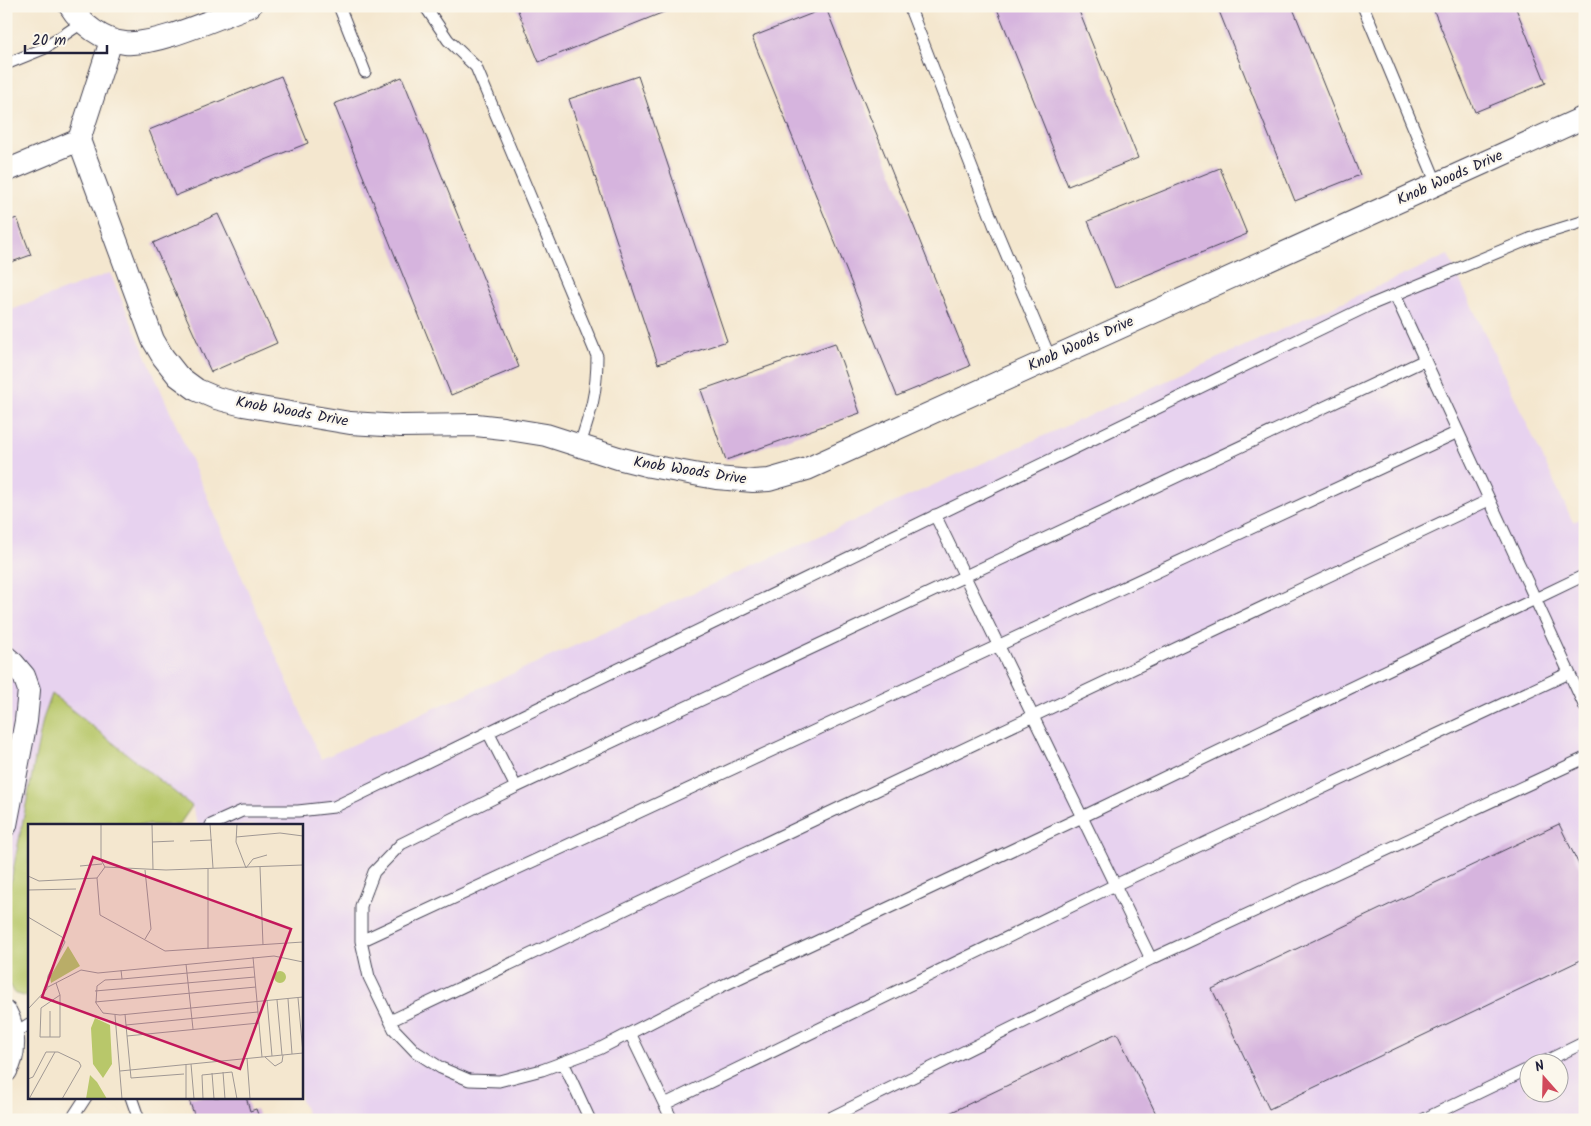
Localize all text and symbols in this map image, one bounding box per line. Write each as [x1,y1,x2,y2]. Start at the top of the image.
scale bar [25,22,108,54]
text: 20 m [32,29,66,53]
street label: Knob Woods Drive [1393,144,1507,212]
street label: Knob Woods Drive [1024,310,1138,378]
street label: Knob Woods Drive [234,390,350,434]
street label: Knob Woods Drive [632,450,748,492]
inset map [28,824,302,1098]
north arrow [1518,1054,1568,1104]
text: N [1532,1055,1548,1079]

